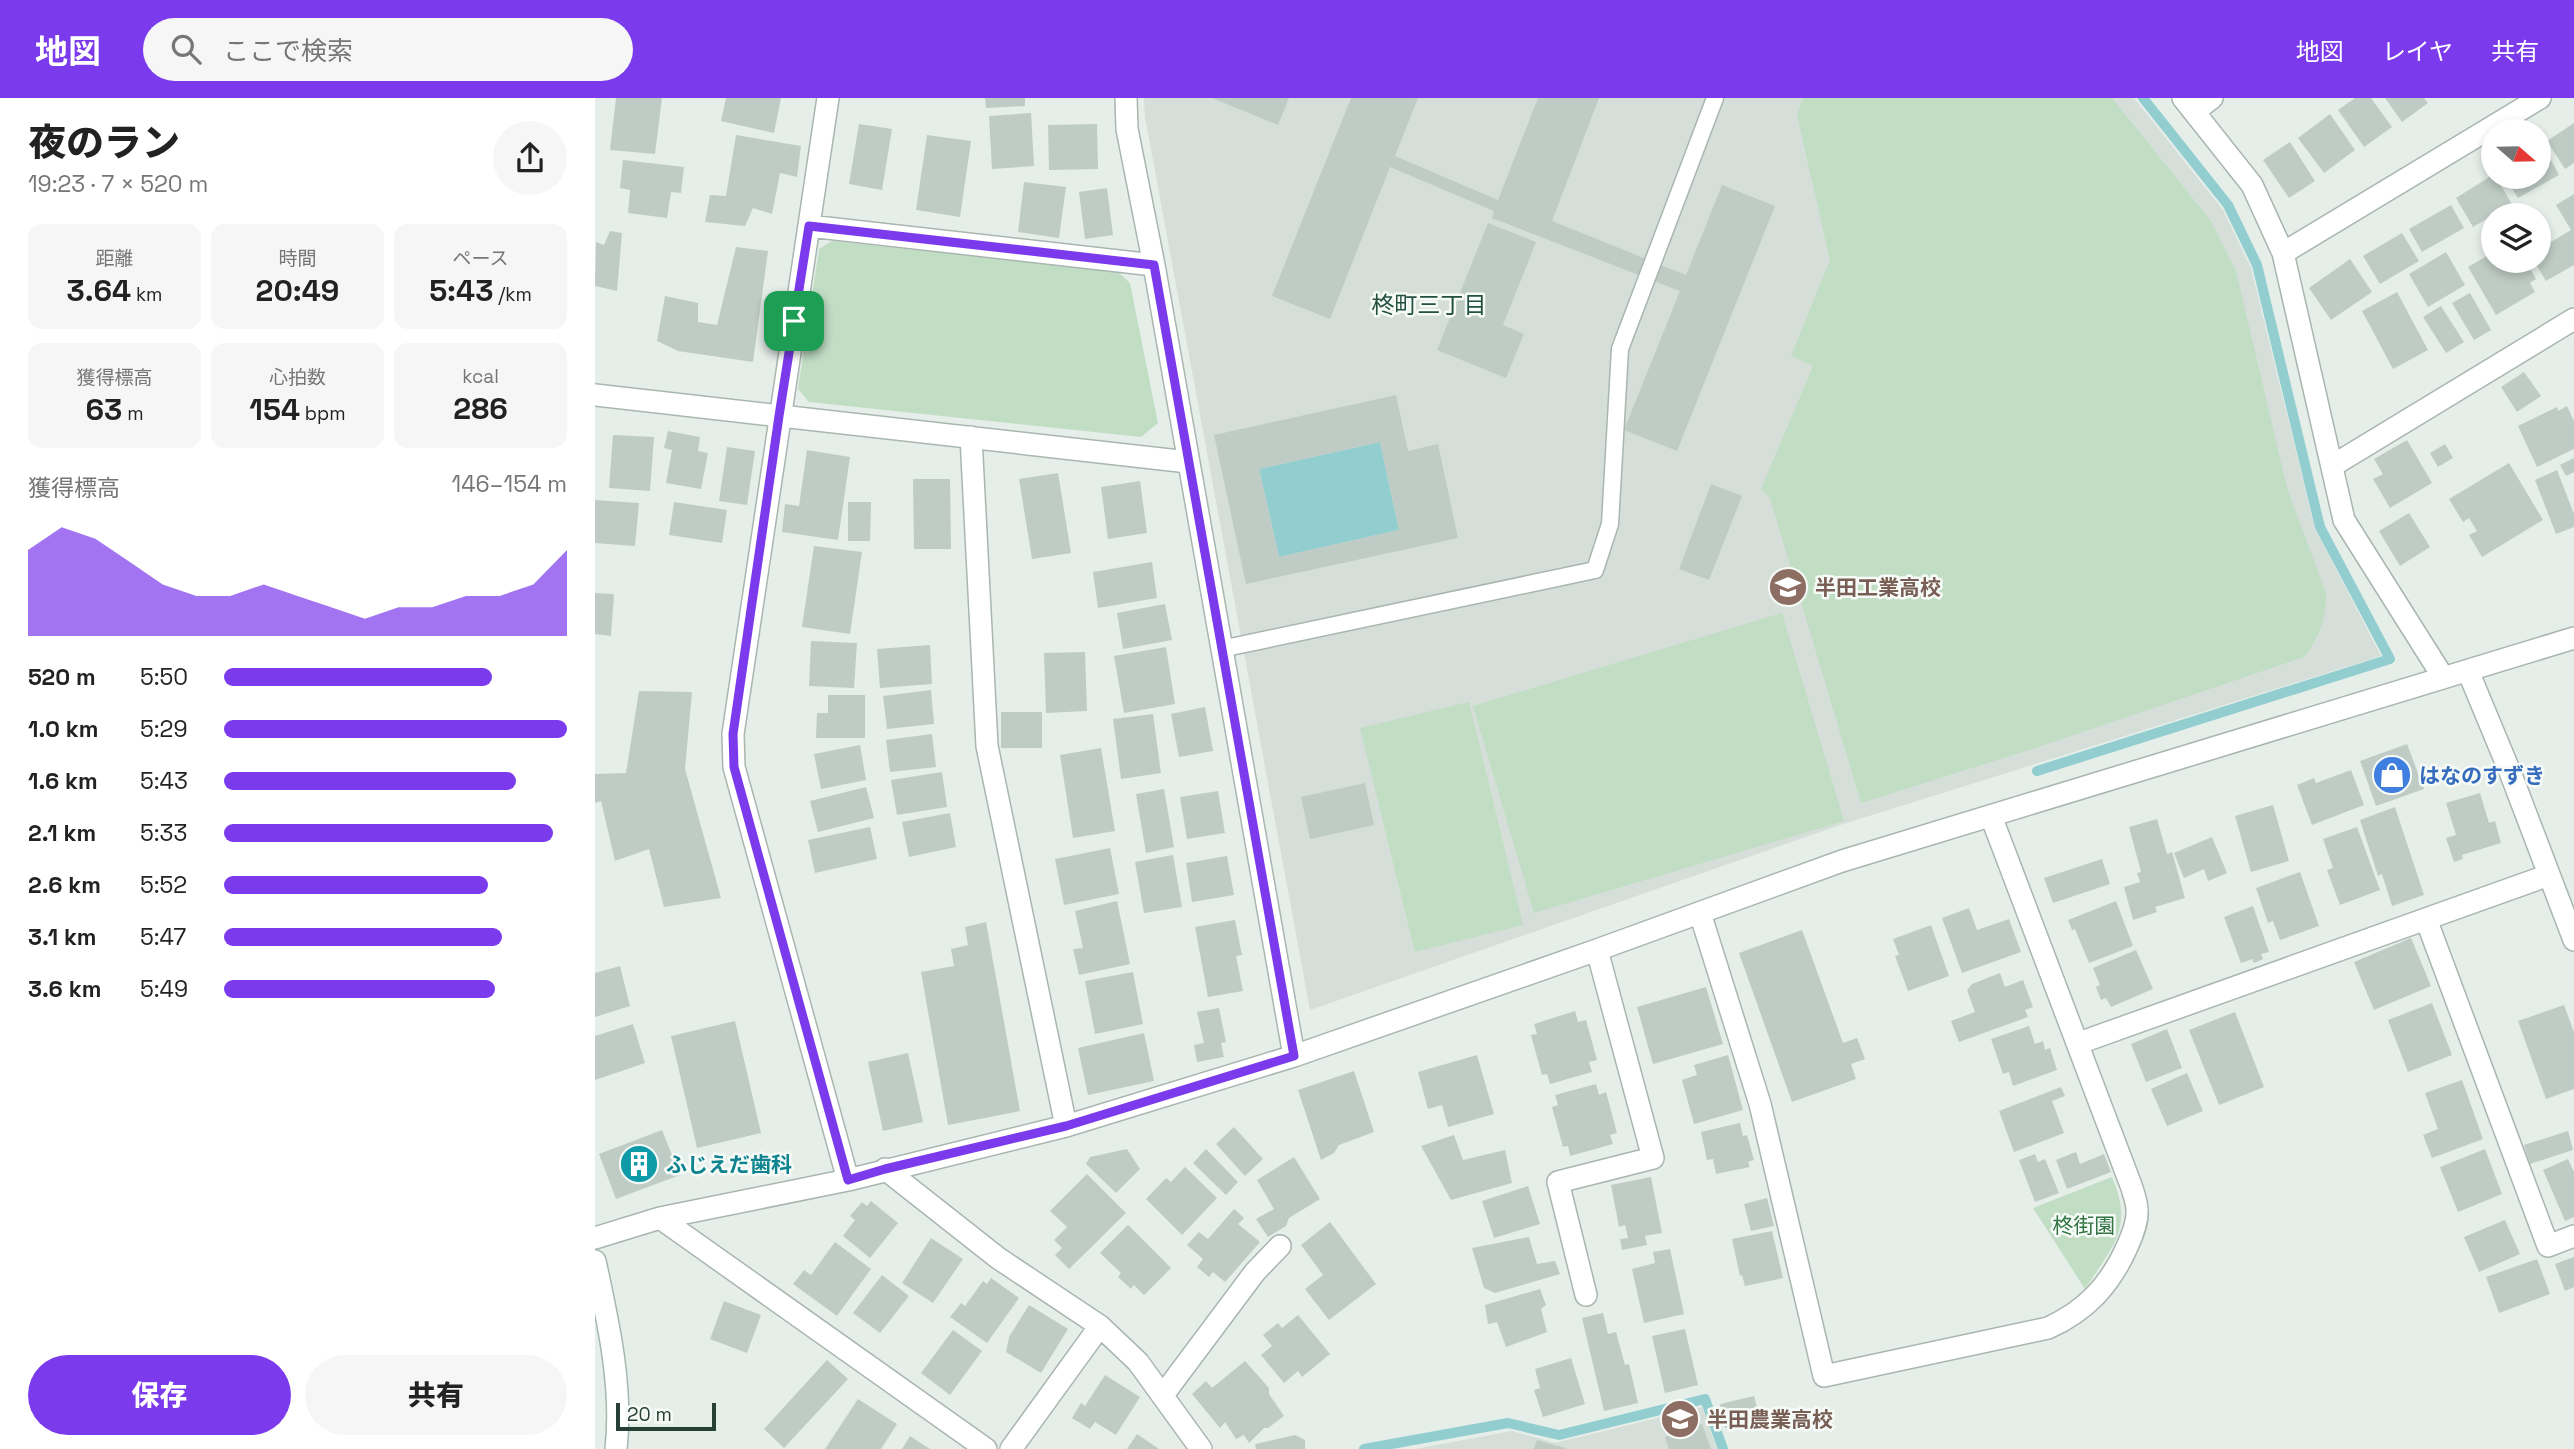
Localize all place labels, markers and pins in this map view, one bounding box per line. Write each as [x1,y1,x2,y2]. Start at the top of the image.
pin [764,291,824,351]
school or university icon: 半田工業高校 [1767,566,1809,608]
place label: 半田工業高校 [1815,574,1941,601]
shop icon: はなのすずき [2371,754,2413,796]
place label: はなのすずき [2419,762,2545,789]
building icon: ふじえだ歯科 [618,1143,660,1185]
place label: ふじえだ歯科 [666,1151,792,1178]
school or university icon: 半田農業高校 [1659,1398,1701,1440]
place label: 半田農業高校 [1707,1406,1833,1433]

